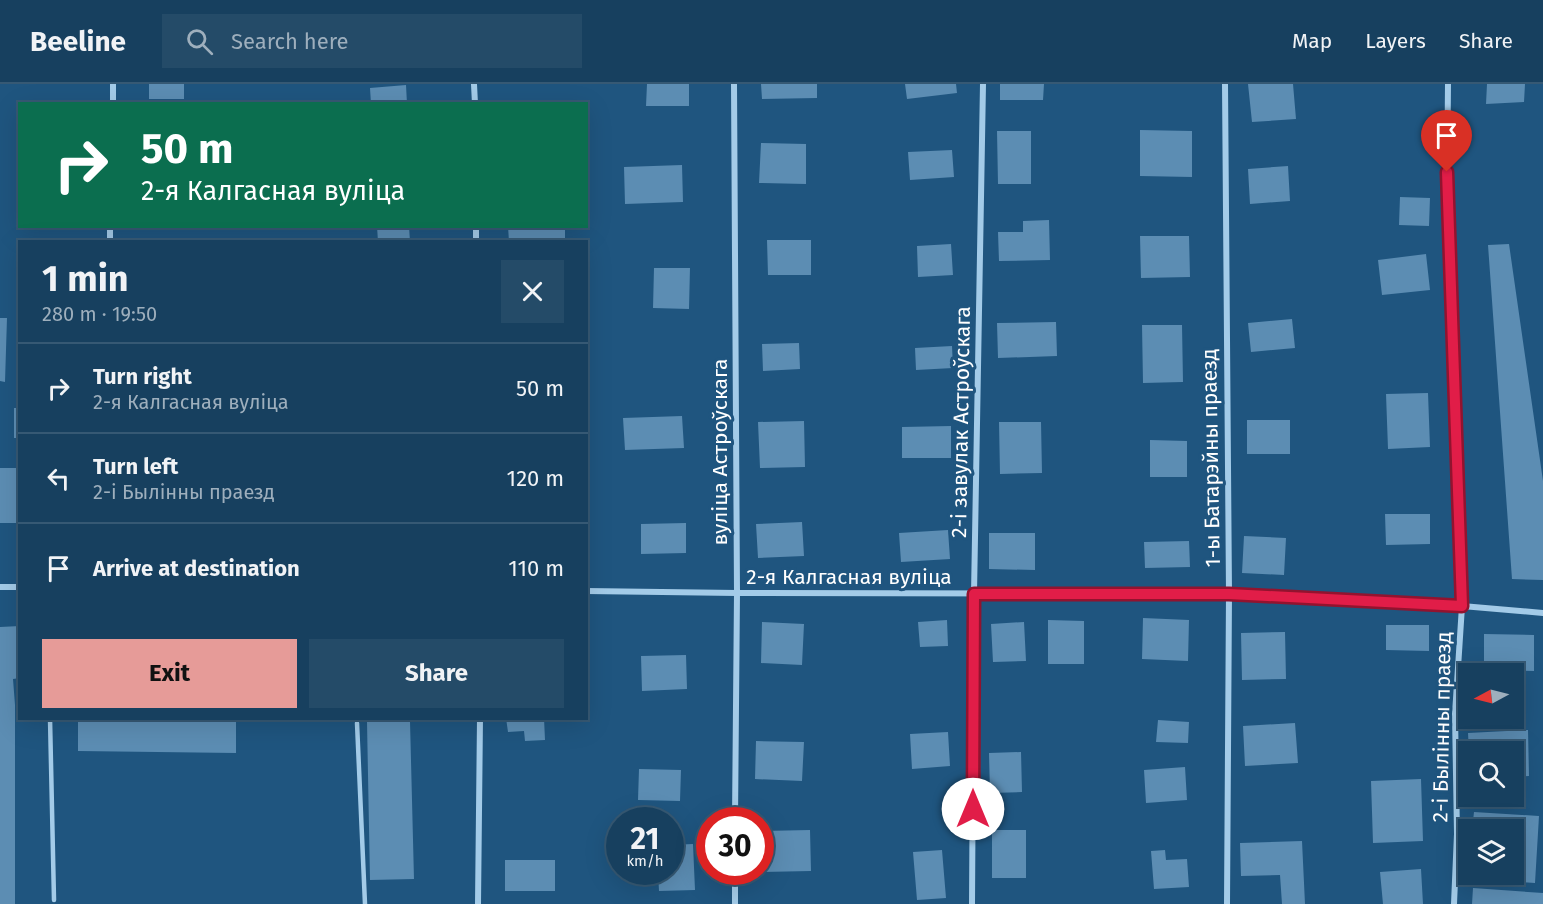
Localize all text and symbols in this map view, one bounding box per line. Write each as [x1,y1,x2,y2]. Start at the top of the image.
search box [162,14,582,68]
text: Beeline [30,25,126,58]
icon: search [183,25,216,58]
text: Search here [231,28,349,55]
text: Map [1292,28,1332,54]
text: Layers [1365,28,1426,54]
text: Share [1459,28,1513,54]
pin [1421,110,1472,172]
icon: arrive [1430,119,1463,152]
text: 50 m [141,124,234,174]
icon: right [42,126,120,204]
text: 2-я Калгасная вуліца [141,175,405,207]
text: 1 min [42,257,129,301]
button: close [501,260,564,323]
text: 280 m · 19:50 [42,302,157,326]
street label: 2-і завулак Астроўскага [946,306,976,538]
street label: 1-ы Батарэйны праезд [1196,348,1226,568]
street label: вуліца Астроўскага [707,358,733,546]
text: Turn right [93,363,192,390]
icon: right [42,372,75,405]
text: 50 m [516,375,564,402]
text: 2-я Калгасная вуліца [93,390,289,414]
text: Turn left [93,453,178,480]
icon: left [42,462,75,495]
text: 120 m [507,465,564,492]
text: 2-і Былінны праезд [93,480,275,504]
icon: arrive [42,552,75,585]
text: Arrive at destination [93,555,300,582]
text: 110 m [508,555,564,582]
street label: 2-я Калгасная вуліца [746,564,952,590]
street label: 2-і Былінны праезд [1427,631,1457,823]
button: Exit [42,639,297,708]
button: Share [309,639,564,708]
north arrow [1458,663,1524,729]
map controls [1458,663,1524,885]
button: search [1458,741,1524,807]
position arrow [941,777,1005,841]
speed limit sign: 30 [696,807,774,885]
button: layers [1458,819,1524,885]
text: 21 [631,821,659,857]
text: km/h [626,852,664,870]

